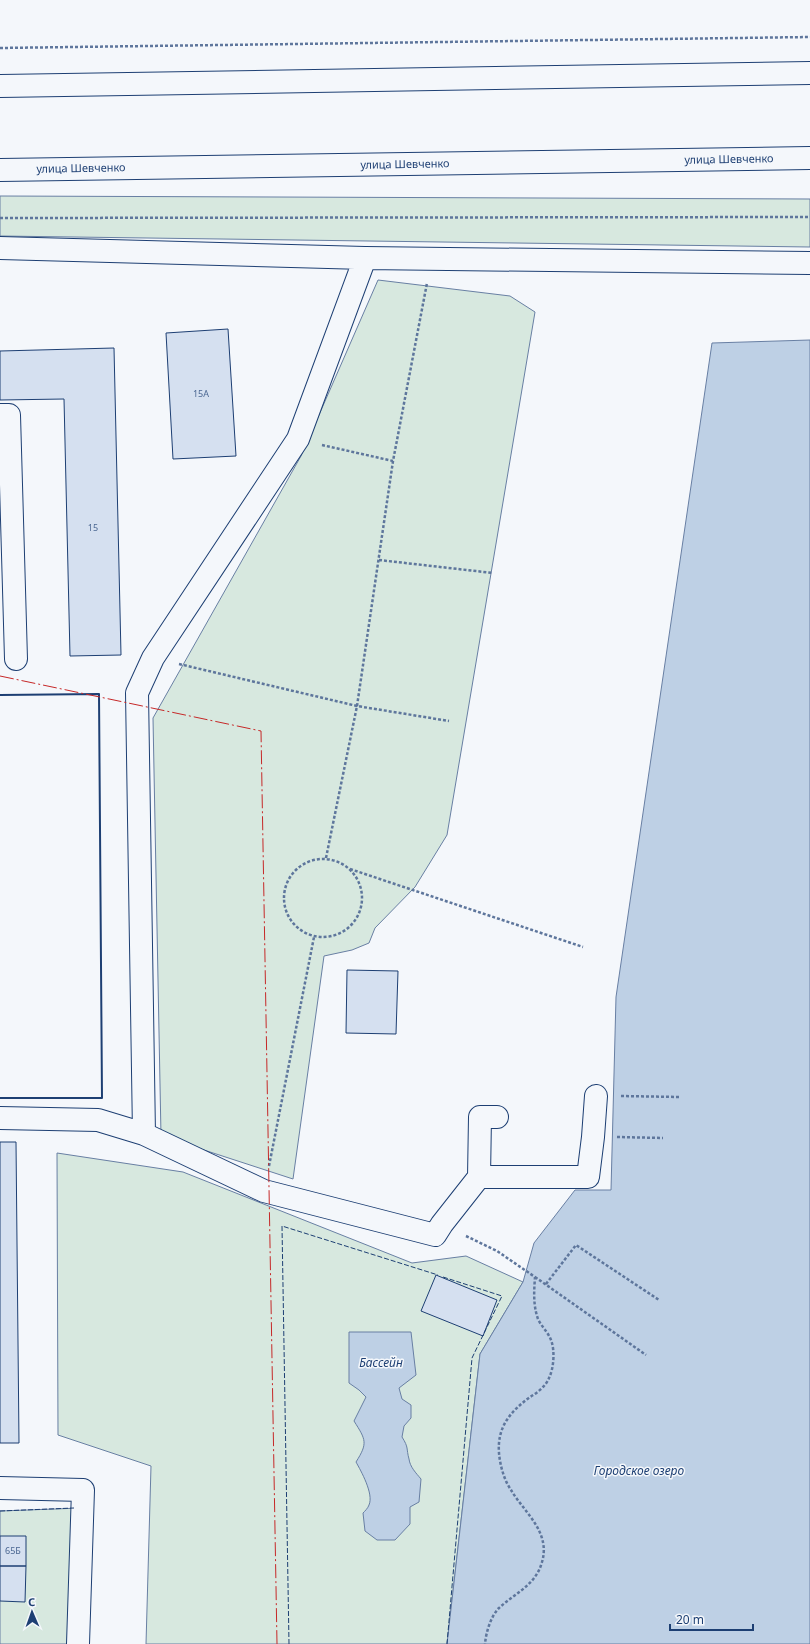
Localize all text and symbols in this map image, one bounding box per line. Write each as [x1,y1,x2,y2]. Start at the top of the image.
street label: улица Шевченко [684,150,774,167]
street label: улица Шевченко [360,155,450,172]
street label: улица Шевченко [36,159,126,176]
house number: 15А [193,387,209,400]
house number: 15 [88,521,98,534]
water label: Бассейн [359,1354,403,1371]
water label: Городское озеро [594,1462,684,1479]
house number: 65Б [5,1544,21,1557]
north arrow [12,1592,52,1632]
text: С [28,1594,35,1609]
scale bar [670,1606,753,1632]
text: 20 m [676,1611,704,1628]

